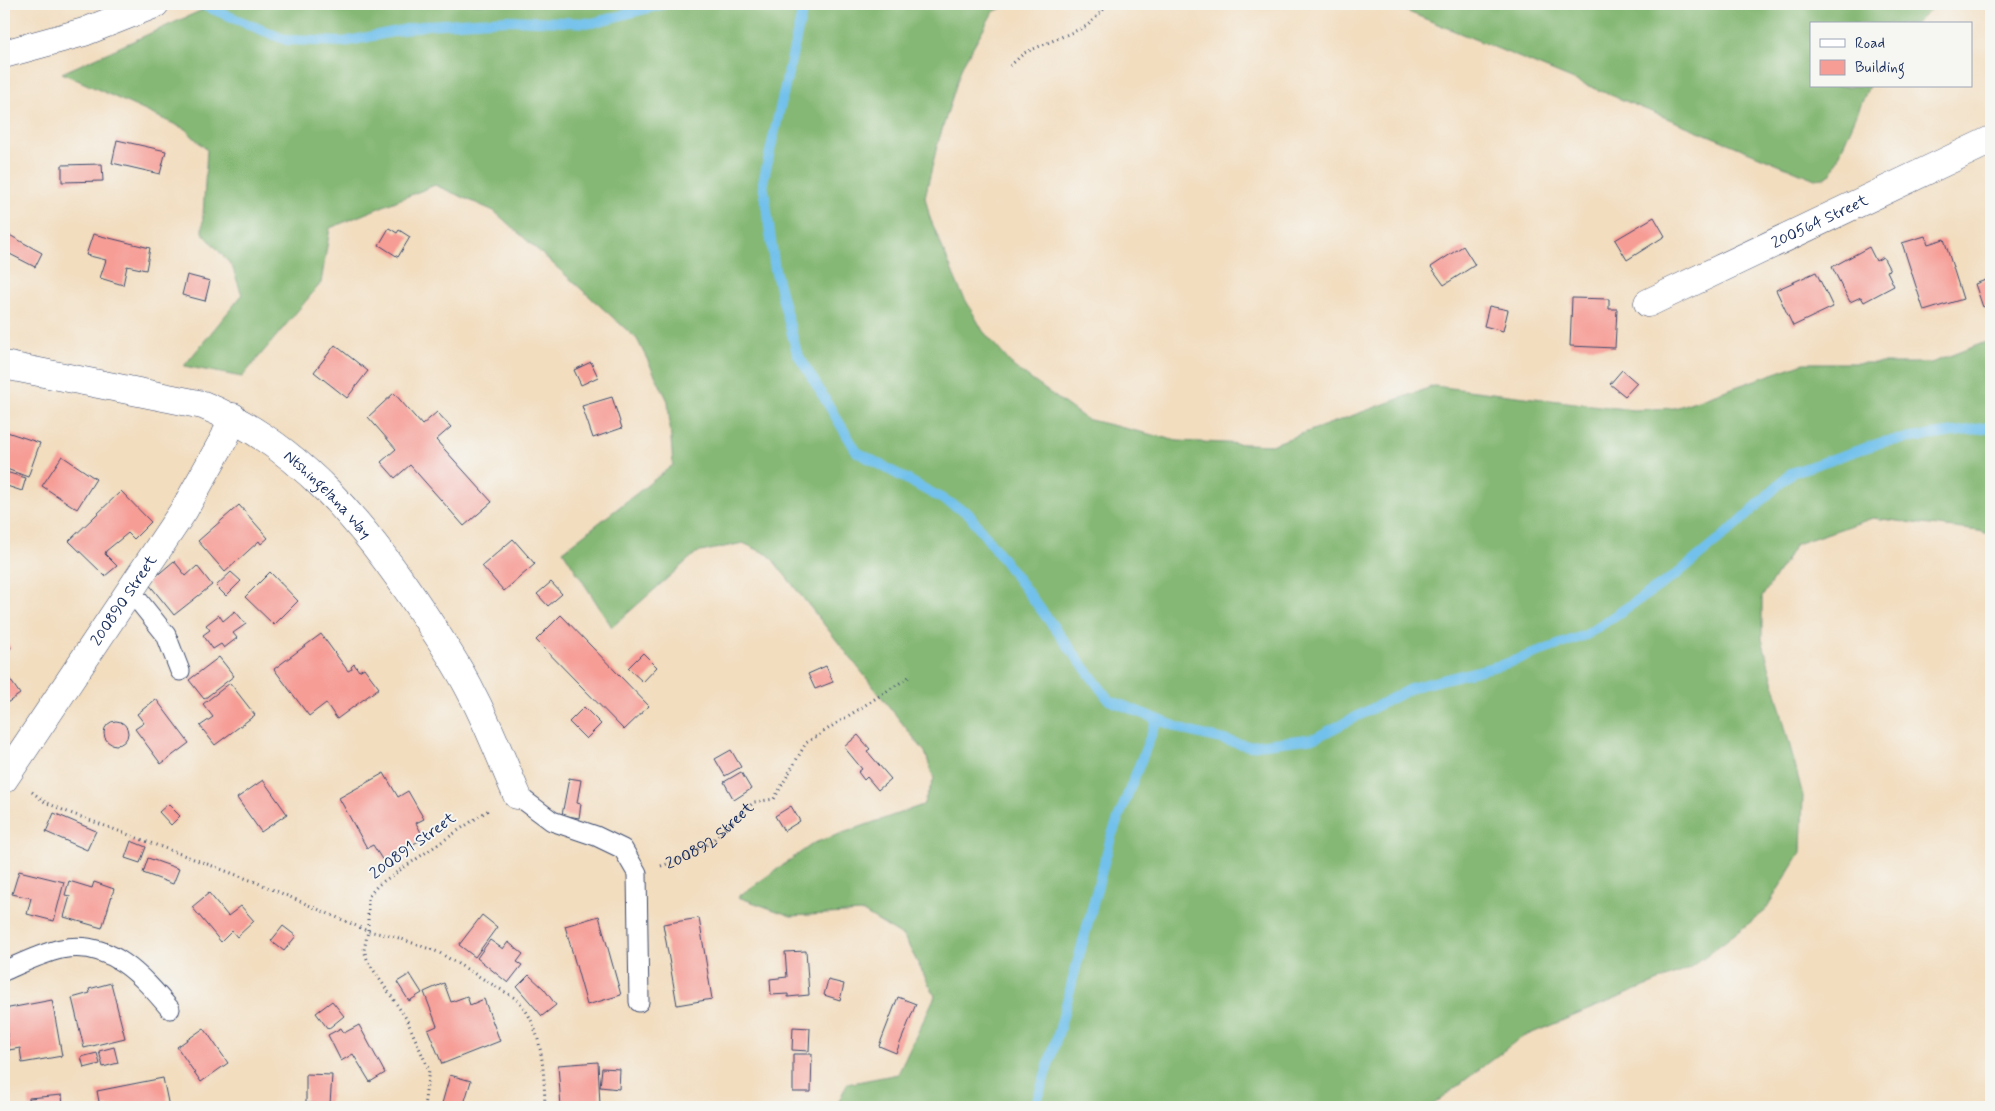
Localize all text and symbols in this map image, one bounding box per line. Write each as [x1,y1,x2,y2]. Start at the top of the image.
legend [1810,22,1972,88]
text: Road [1855,34,1885,54]
text: Building [1855,58,1905,79]
street label: 200564 Street [1768,189,1872,253]
street label: Ntshingelana Way [279,445,376,543]
street label: 200890 Street [86,550,162,650]
street label: 200892 Street [663,797,759,874]
street label: 200891 Street [366,807,461,884]

